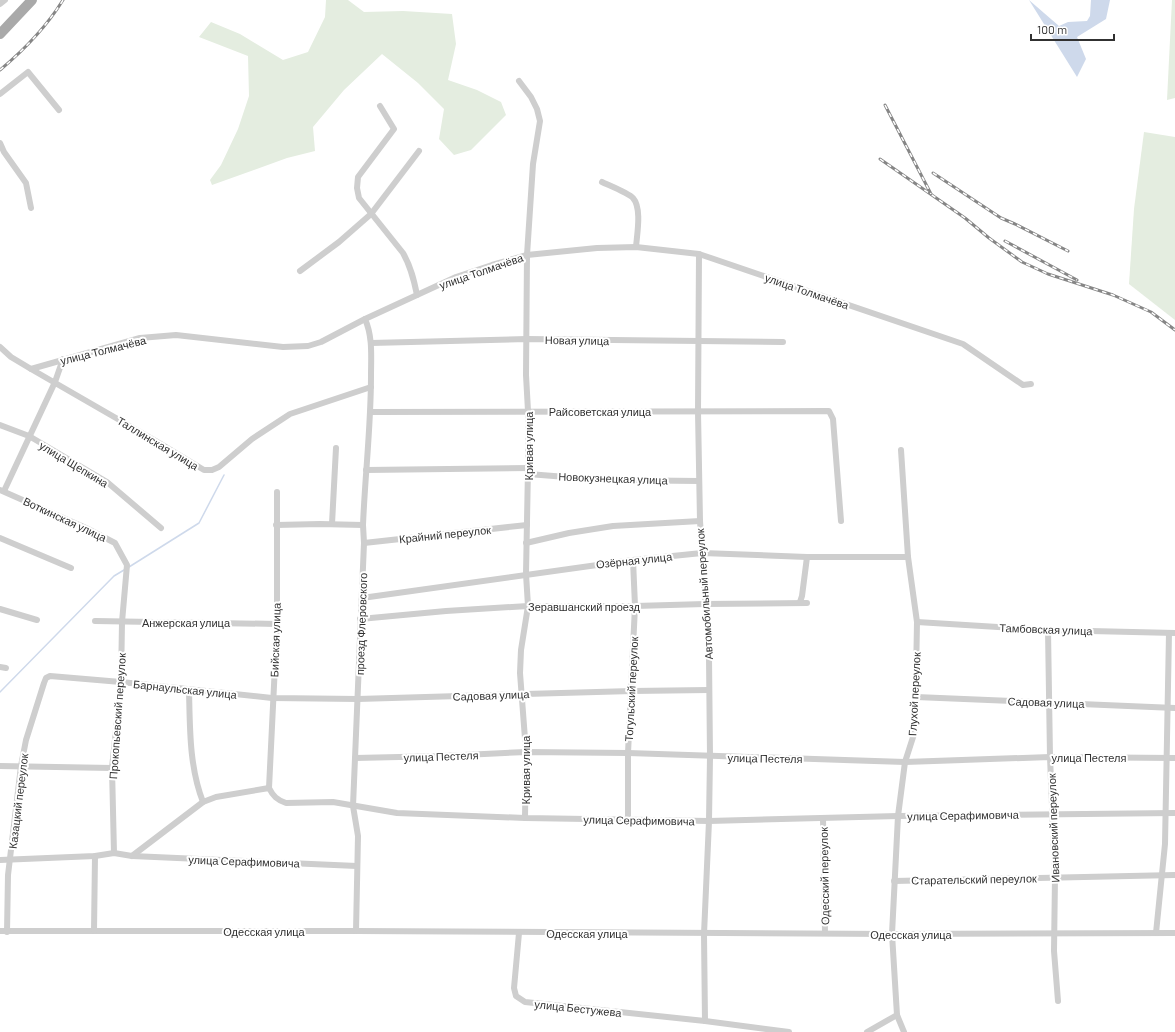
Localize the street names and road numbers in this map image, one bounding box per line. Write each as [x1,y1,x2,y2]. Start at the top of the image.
street label: улица Толмачёва [437,250,525,291]
street label: улица Толмачёва [763,271,851,312]
street label: улица Толмачёва [59,333,148,367]
street label: Новая улица [545,333,610,347]
street label: Райсоветская улица [549,405,652,418]
street label: Кривая улица [522,411,535,480]
street label: Таллинская улица [115,414,202,473]
street label: улица Щепкина [37,438,112,490]
street label: Новокузнецкая улица [558,470,669,486]
street label: Воткинская улица [21,494,109,544]
street label: Крайний переулок [398,523,492,545]
street label: Автомобильный переулок [693,528,715,660]
street label: Озёрная улица [595,549,674,570]
street label: проезд Флеровского [353,573,369,675]
street label: Зеравшанский проезд [528,600,641,613]
street label: Бийская улица [267,602,283,677]
street label: Анжерская улица [142,616,231,629]
street label: Тамбовская улица [999,621,1094,637]
street label: Тогульский переулок [622,636,640,742]
street label: Прокопьевский переулок [106,652,128,780]
street label: Глухой переулок [905,652,923,736]
street label: Барнаульская улица [133,677,238,701]
street label: Садовая улица [452,687,531,703]
street label: Садовая улица [1007,694,1086,710]
street label: Кривая улица [519,735,532,804]
street label: улица Пестеля [403,748,479,764]
street label: улица Пестеля [727,751,803,765]
street label: улица Пестеля [1051,751,1127,764]
street label: Казацкий переулок [6,752,30,849]
street label: Ивановский переулок [1045,773,1061,883]
street label: улица Серафимовича [907,808,1020,822]
street label: улица Серафимовича [583,813,696,827]
street label: Одесский переулок [817,827,831,925]
street label: улица Серафимовича [188,853,301,869]
street label: Старательский переулок [911,871,1037,887]
street label: Одесская улица [223,925,306,938]
street label: Одесская улица [546,927,629,940]
street label: Одесская улица [870,928,953,941]
street label: улица Бестужева [534,997,623,1019]

